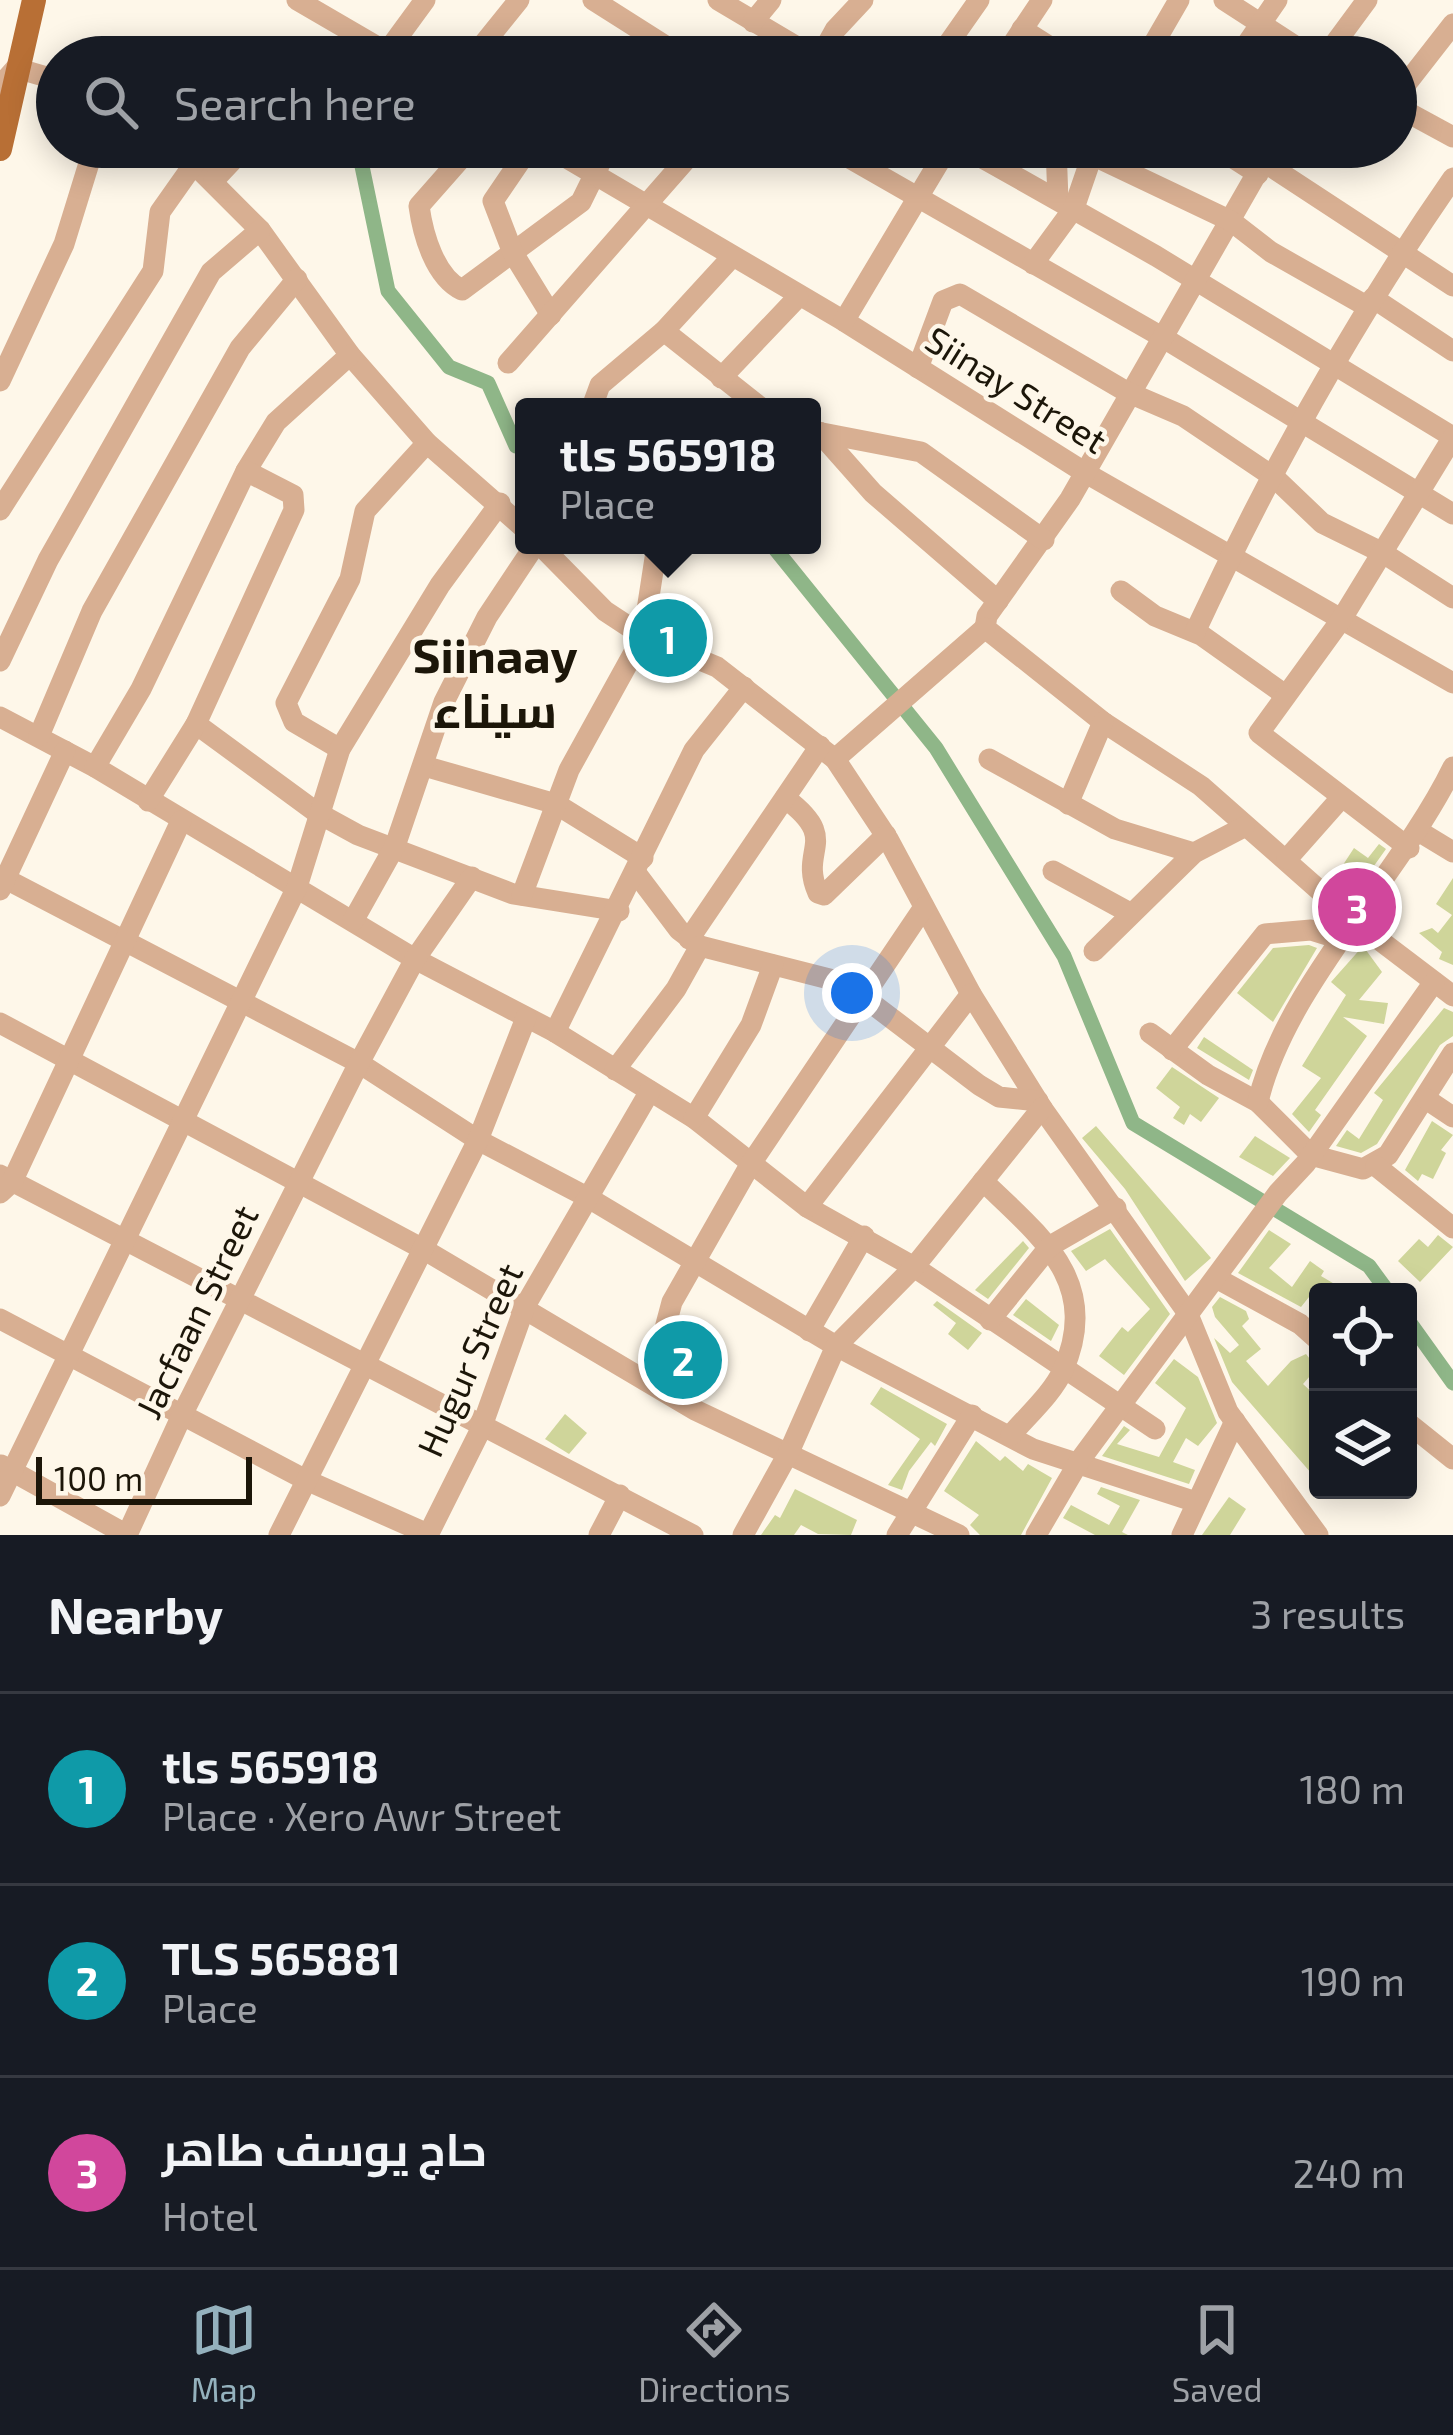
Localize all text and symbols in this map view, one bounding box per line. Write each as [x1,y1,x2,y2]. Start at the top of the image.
search box [36,36,1417,168]
icon: search [78,69,144,135]
text: Search here [174,75,416,129]
street label: Siinay Street [918,316,1115,461]
popup [515,398,821,554]
text: tls 565918 [559,426,777,480]
text: Place [559,480,655,527]
pin: 1 [629,593,707,683]
district label: Siinaay سيناء [412,625,578,738]
pin: 3 [1318,862,1396,952]
your location [822,963,882,1023]
street label: Jacfaan Street [126,1198,266,1425]
street label: Hugur Street [407,1256,530,1463]
map controls [1309,1283,1417,1499]
button: locate [1309,1283,1417,1391]
pin: 2 [644,1315,722,1405]
button: layers [1309,1391,1417,1499]
scale bar [36,1451,252,1504]
text: 100 m [54,1458,143,1498]
text: Nearby [48,1583,223,1644]
text: 3 results [1251,1590,1405,1637]
text: tls 565918 [162,1738,379,1792]
text: 1 [79,1765,95,1812]
text: 180 m [1299,1765,1405,1812]
text: Place · Xero Awr Street [162,1792,561,1839]
text: TLS 565881 [162,1930,401,1984]
text: 2 [76,1957,98,2004]
text: 190 m [1301,1957,1405,2004]
text: Place [162,1984,258,2031]
text: حاج يوسف طاهر [162,2121,487,2175]
text: 3 [76,2149,98,2196]
text: 240 m [1293,2149,1405,2196]
text: Hotel [162,2192,258,2239]
tab: Map [191,2297,257,2409]
tab: Directions [638,2297,790,2409]
tab: Saved [1172,2297,1262,2409]

